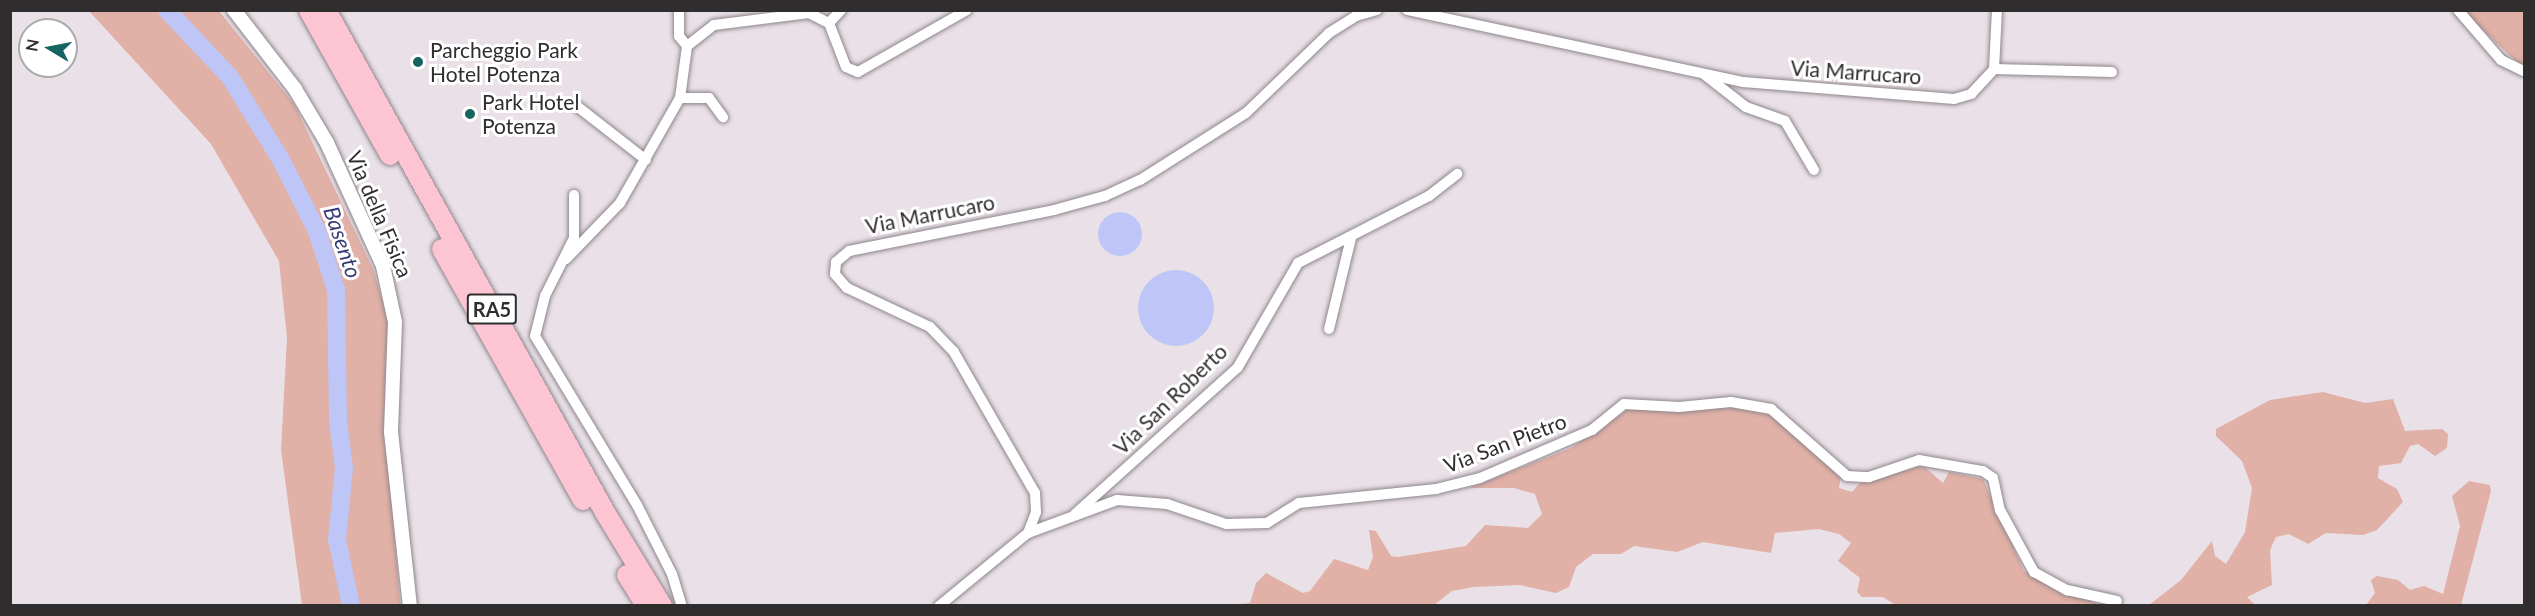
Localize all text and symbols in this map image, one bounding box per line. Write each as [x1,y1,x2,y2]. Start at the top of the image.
north arrow [18,18,78,78]
text: N [21,37,42,53]
place label: Parcheggio Park Hotel Potenza [430,37,578,87]
marker: Parcheggio Park Hotel Potenza [411,55,425,69]
street label: Via Marrucaro [1790,55,1922,89]
place label: Park Hotel Potenza [482,89,579,139]
marker: Park Hotel Potenza [463,107,477,121]
street label: Via della Fisica [342,147,418,281]
street label: Via Marrucaro [863,189,997,239]
water label: Basento [318,203,368,281]
road number: RA5 [466,292,518,326]
street label: Via San Roberto [1108,338,1232,460]
street label: Via San Pietro [1440,408,1570,478]

